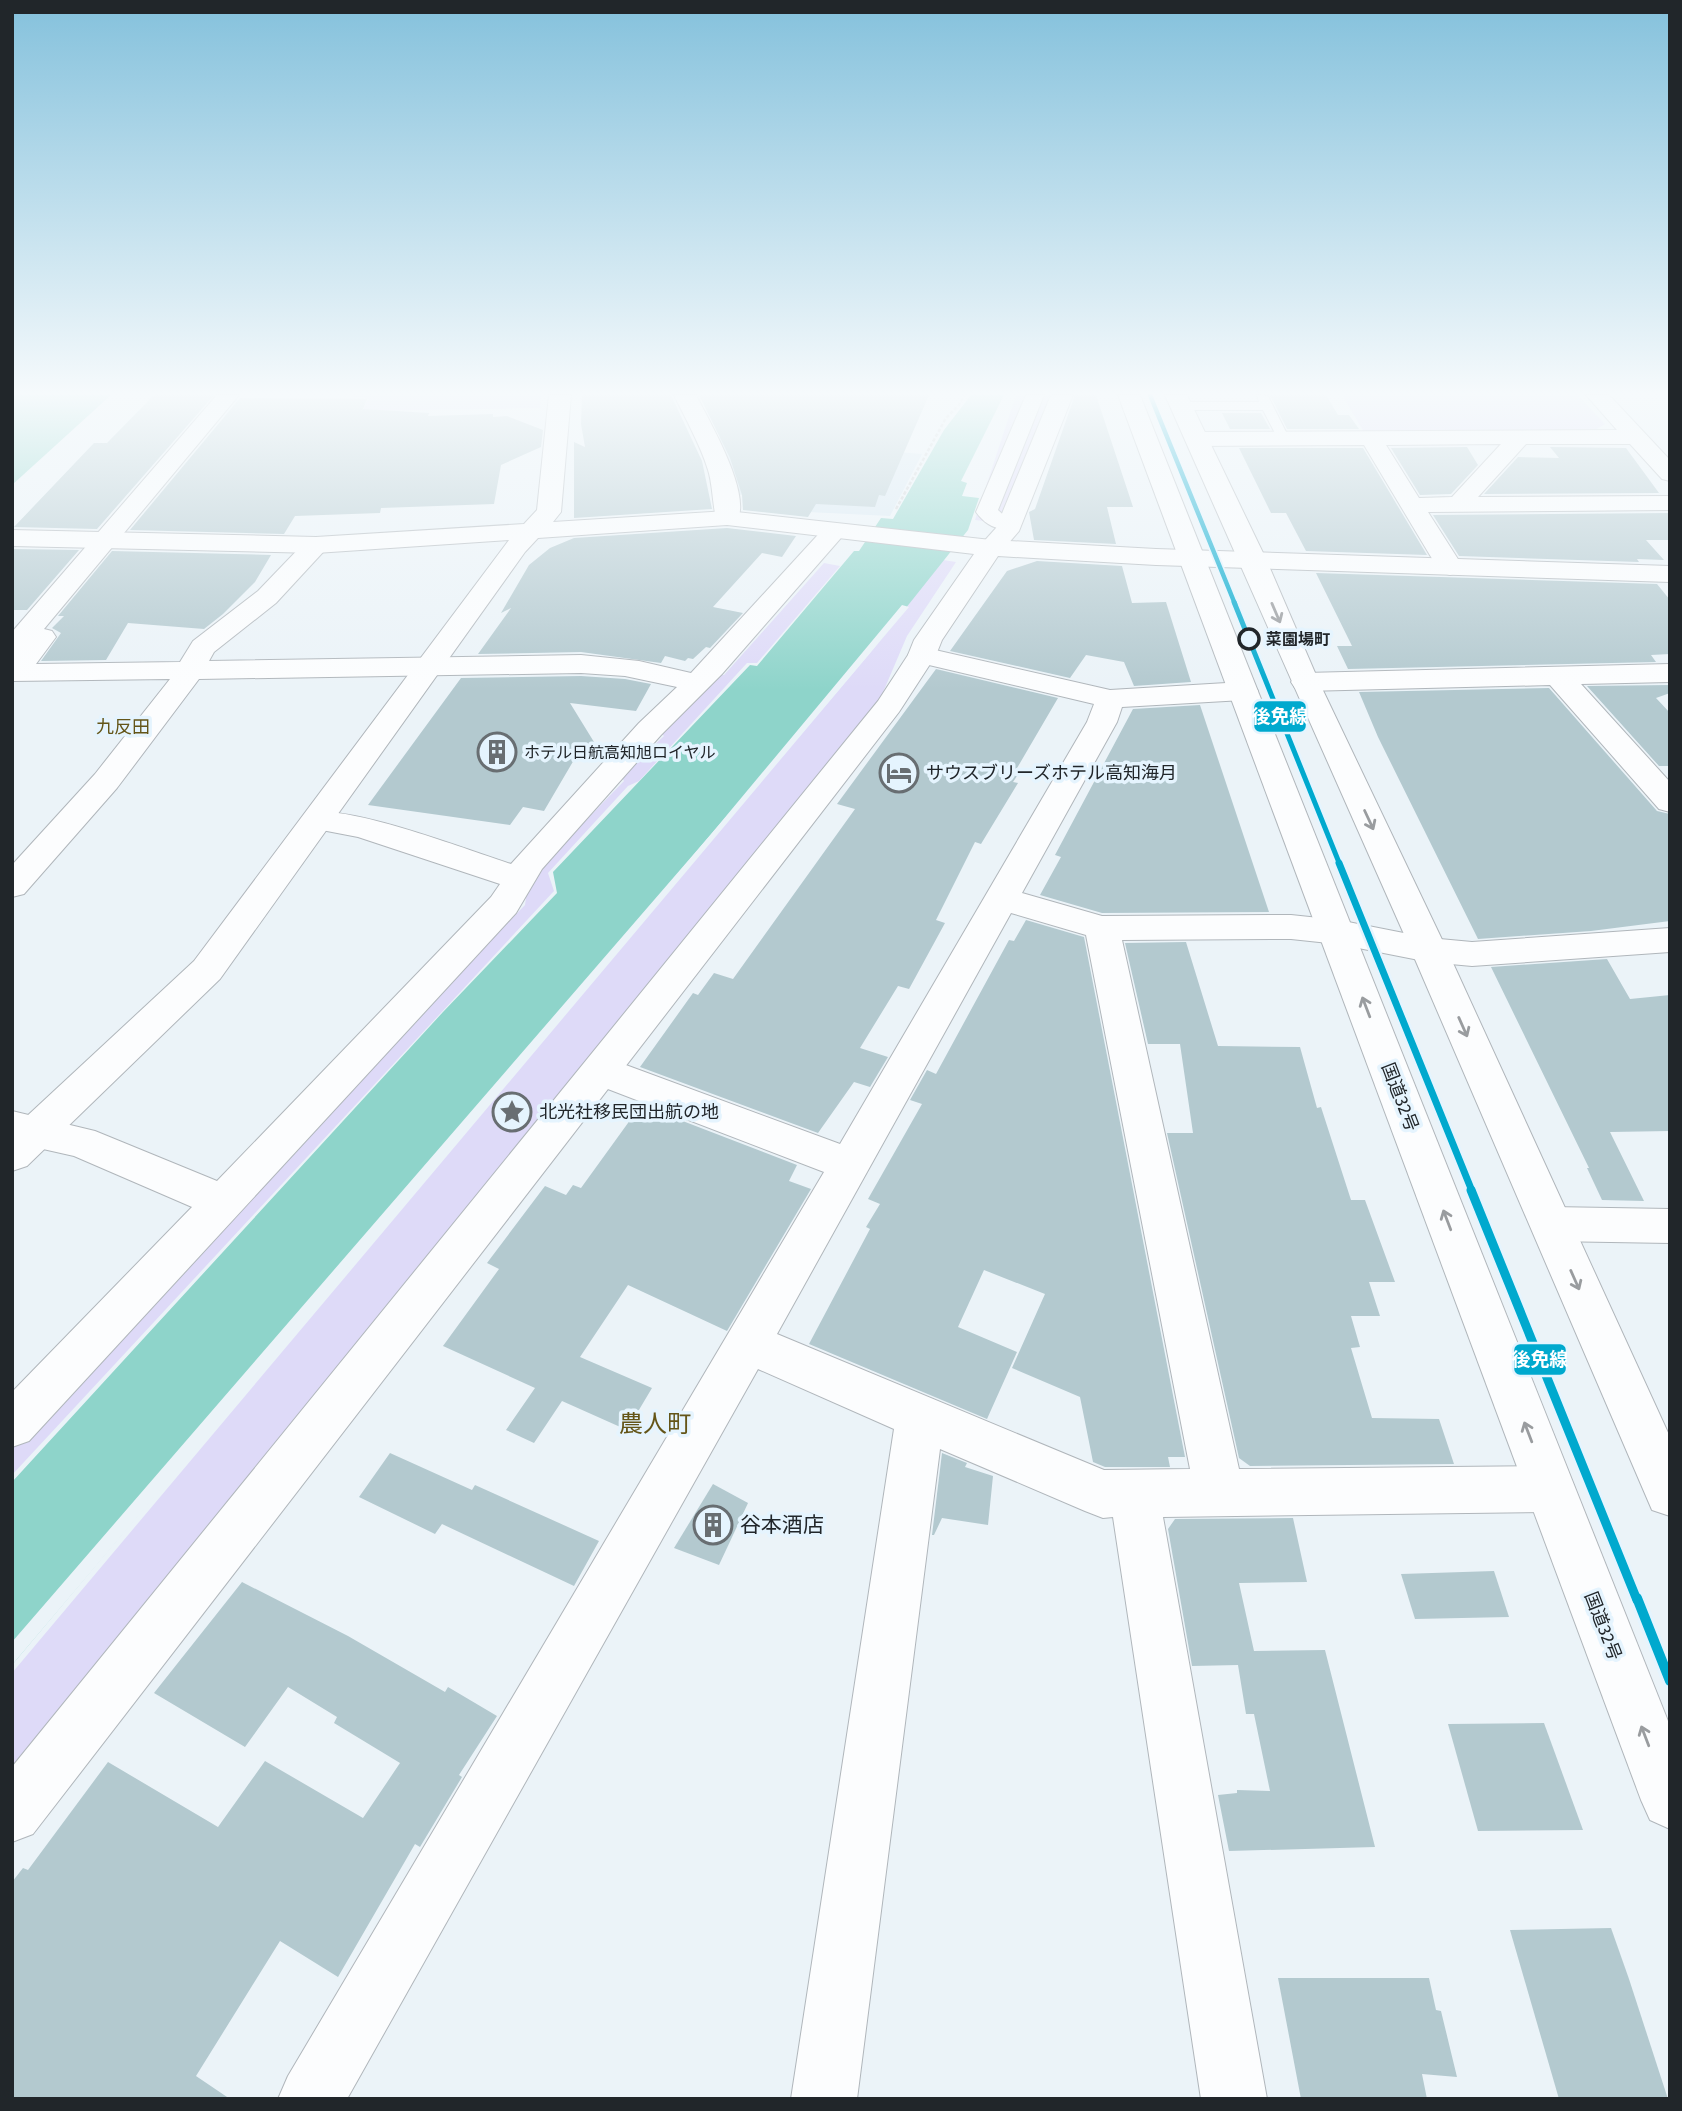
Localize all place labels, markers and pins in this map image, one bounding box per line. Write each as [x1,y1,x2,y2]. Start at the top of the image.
marker: 菜園場町 [1238,628,1260,650]
place label: 菜園場町 [1266,630,1330,649]
building icon: ホテル日航高知旭ロイヤル [476,731,518,773]
place label: ホテル日航高知旭ロイヤル [524,743,716,762]
hotel icon: サウスブリーズホテル高知海月 [878,752,920,794]
place label: サウスブリーズホテル高知海月 [926,762,1177,784]
place icon: 北光社移民団出航の地 [491,1091,533,1133]
place label: 北光社移民団出航の地 [539,1101,719,1123]
building icon: 谷本酒店 [692,1504,734,1546]
place label: 谷本酒店 [740,1512,824,1538]

